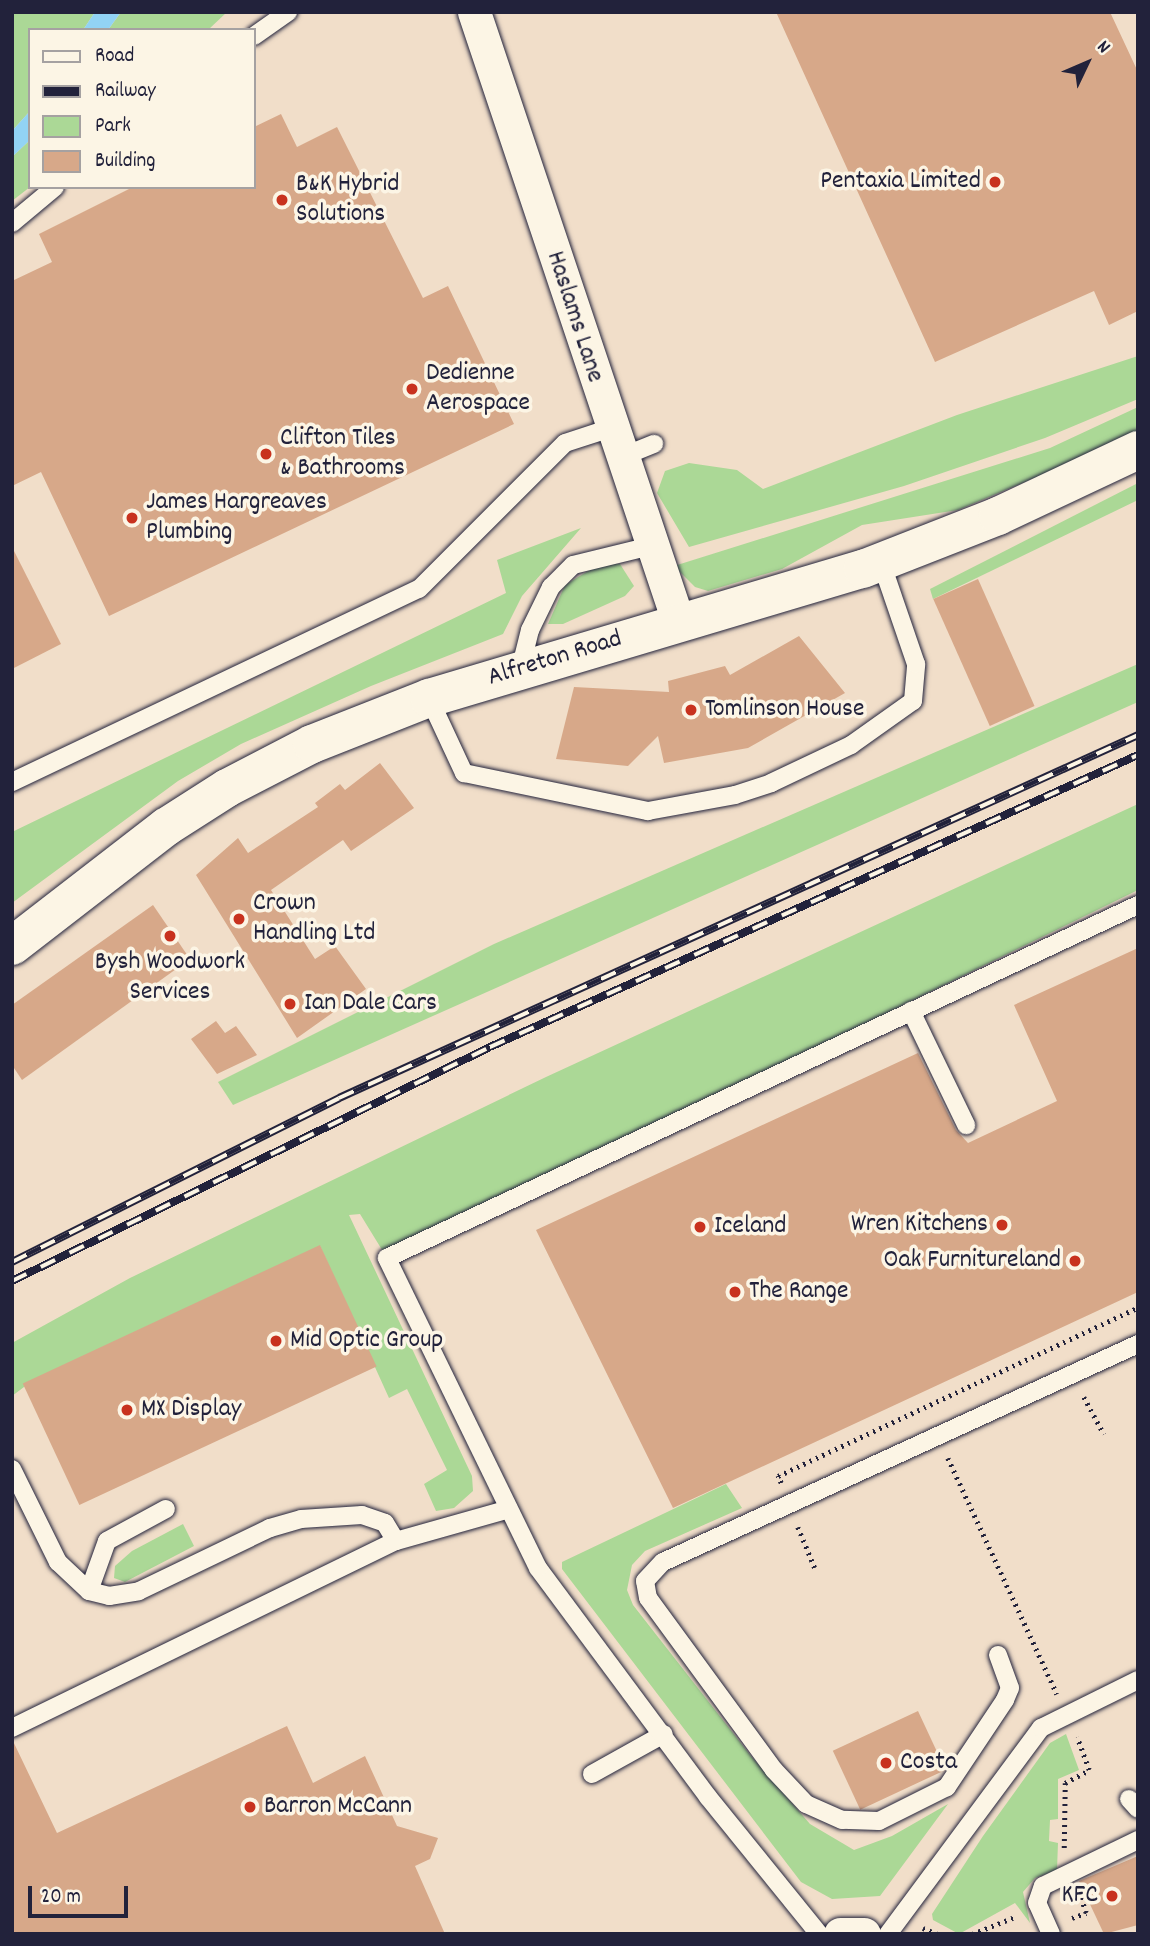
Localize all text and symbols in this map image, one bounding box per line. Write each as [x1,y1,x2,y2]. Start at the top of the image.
legend [28,28,256,189]
north arrow [1052,28,1122,98]
text: N [1089,35,1115,61]
text: Road [95,42,134,72]
text: Railway [95,77,156,107]
text: Park [95,112,131,142]
text: Building [95,147,155,177]
place label: Pentaxia Limited [820,166,981,198]
place label: B&K Hybrid Solutions [296,169,399,230]
marker: Pentaxia Limited [987,174,1003,190]
marker: B&K Hybrid Solutions [274,192,290,208]
street label: Haslams Lane [538,248,610,386]
place label: Dedienne Aerospace [426,358,530,420]
marker: Dedienne Aerospace [404,381,420,397]
place label: Clifton Tiles & Bathrooms [280,423,405,485]
marker: Clifton Tiles & Bathrooms [258,446,274,462]
place label: James Hargreaves Plumbing [146,487,327,548]
marker: James Hargreaves Plumbing [124,510,140,526]
street label: Alfreton Road [484,624,626,694]
place label: Tomlinson House [705,694,864,726]
marker: Tomlinson House [683,702,699,718]
place label: Crown Handling Ltd [253,888,375,950]
marker: Crown Handling Ltd [231,911,247,927]
marker: Bysh Woodwork Services [162,928,178,944]
place label: Bysh Woodwork Services [95,947,245,1009]
place label: Ian Dale Cars [304,988,437,1020]
marker: Ian Dale Cars [282,996,298,1012]
place label: Wren Kitchens [851,1209,988,1241]
place label: Iceland [714,1211,787,1243]
marker: Wren Kitchens [994,1217,1010,1233]
marker: Iceland [692,1219,708,1235]
place label: Oak Furnitureland [884,1245,1061,1277]
marker: Oak Furnitureland [1067,1253,1083,1269]
place label: The Range [749,1276,848,1308]
marker: The Range [727,1284,743,1300]
place label: Mid Optic Group [290,1325,443,1357]
marker: Mid Optic Group [268,1333,284,1349]
place label: MX Display [141,1394,241,1426]
marker: MX Display [119,1402,135,1418]
place label: Costa [900,1747,957,1779]
marker: Costa [878,1755,894,1771]
place label: Barron McCann [264,1791,412,1823]
marker: Barron McCann [242,1799,258,1815]
scale bar [32,1872,131,1916]
place label: KFC [1062,1880,1098,1912]
text: 20 m [41,1883,81,1913]
marker: KFC [1104,1888,1120,1904]

